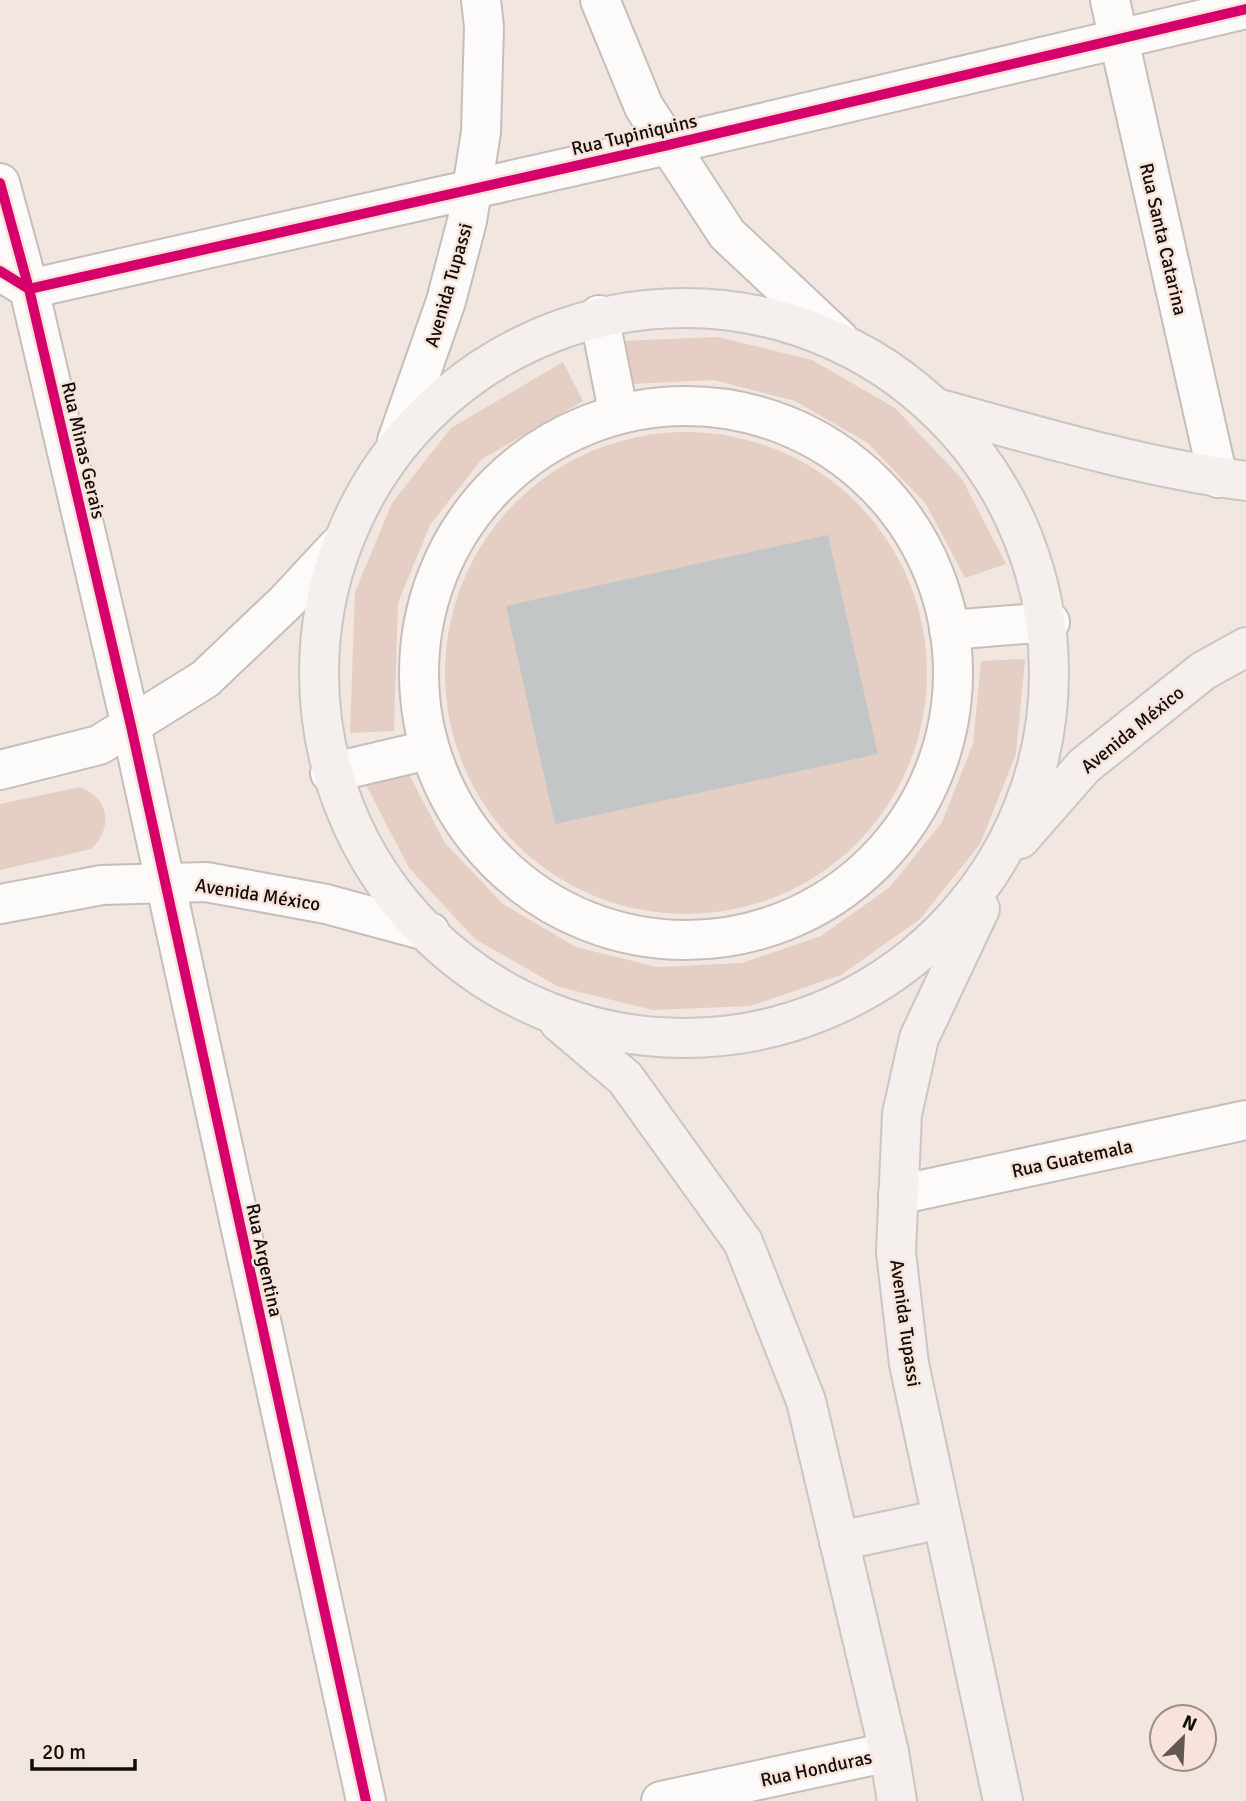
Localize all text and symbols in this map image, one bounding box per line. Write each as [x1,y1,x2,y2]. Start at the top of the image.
street label: Rua Tupiniquins [569,109,699,161]
street label: Rua Santa Catarina [1134,161,1192,318]
street label: Avenida Tupassi [420,220,478,350]
street label: Rua Minas Gerais [56,379,110,521]
street label: Avenida México [1076,681,1189,779]
street label: Avenida México [194,873,322,917]
street label: Rua Guatemala [1009,1134,1135,1184]
street label: Rua Argentina [240,1201,288,1319]
street label: Avenida Tupassi [884,1258,926,1388]
north arrow [1148,1703,1218,1773]
text: N [1179,1710,1200,1737]
scale bar [32,1728,135,1772]
text: 20 m [42,1739,86,1765]
street label: Rua Honduras [758,1745,874,1793]

